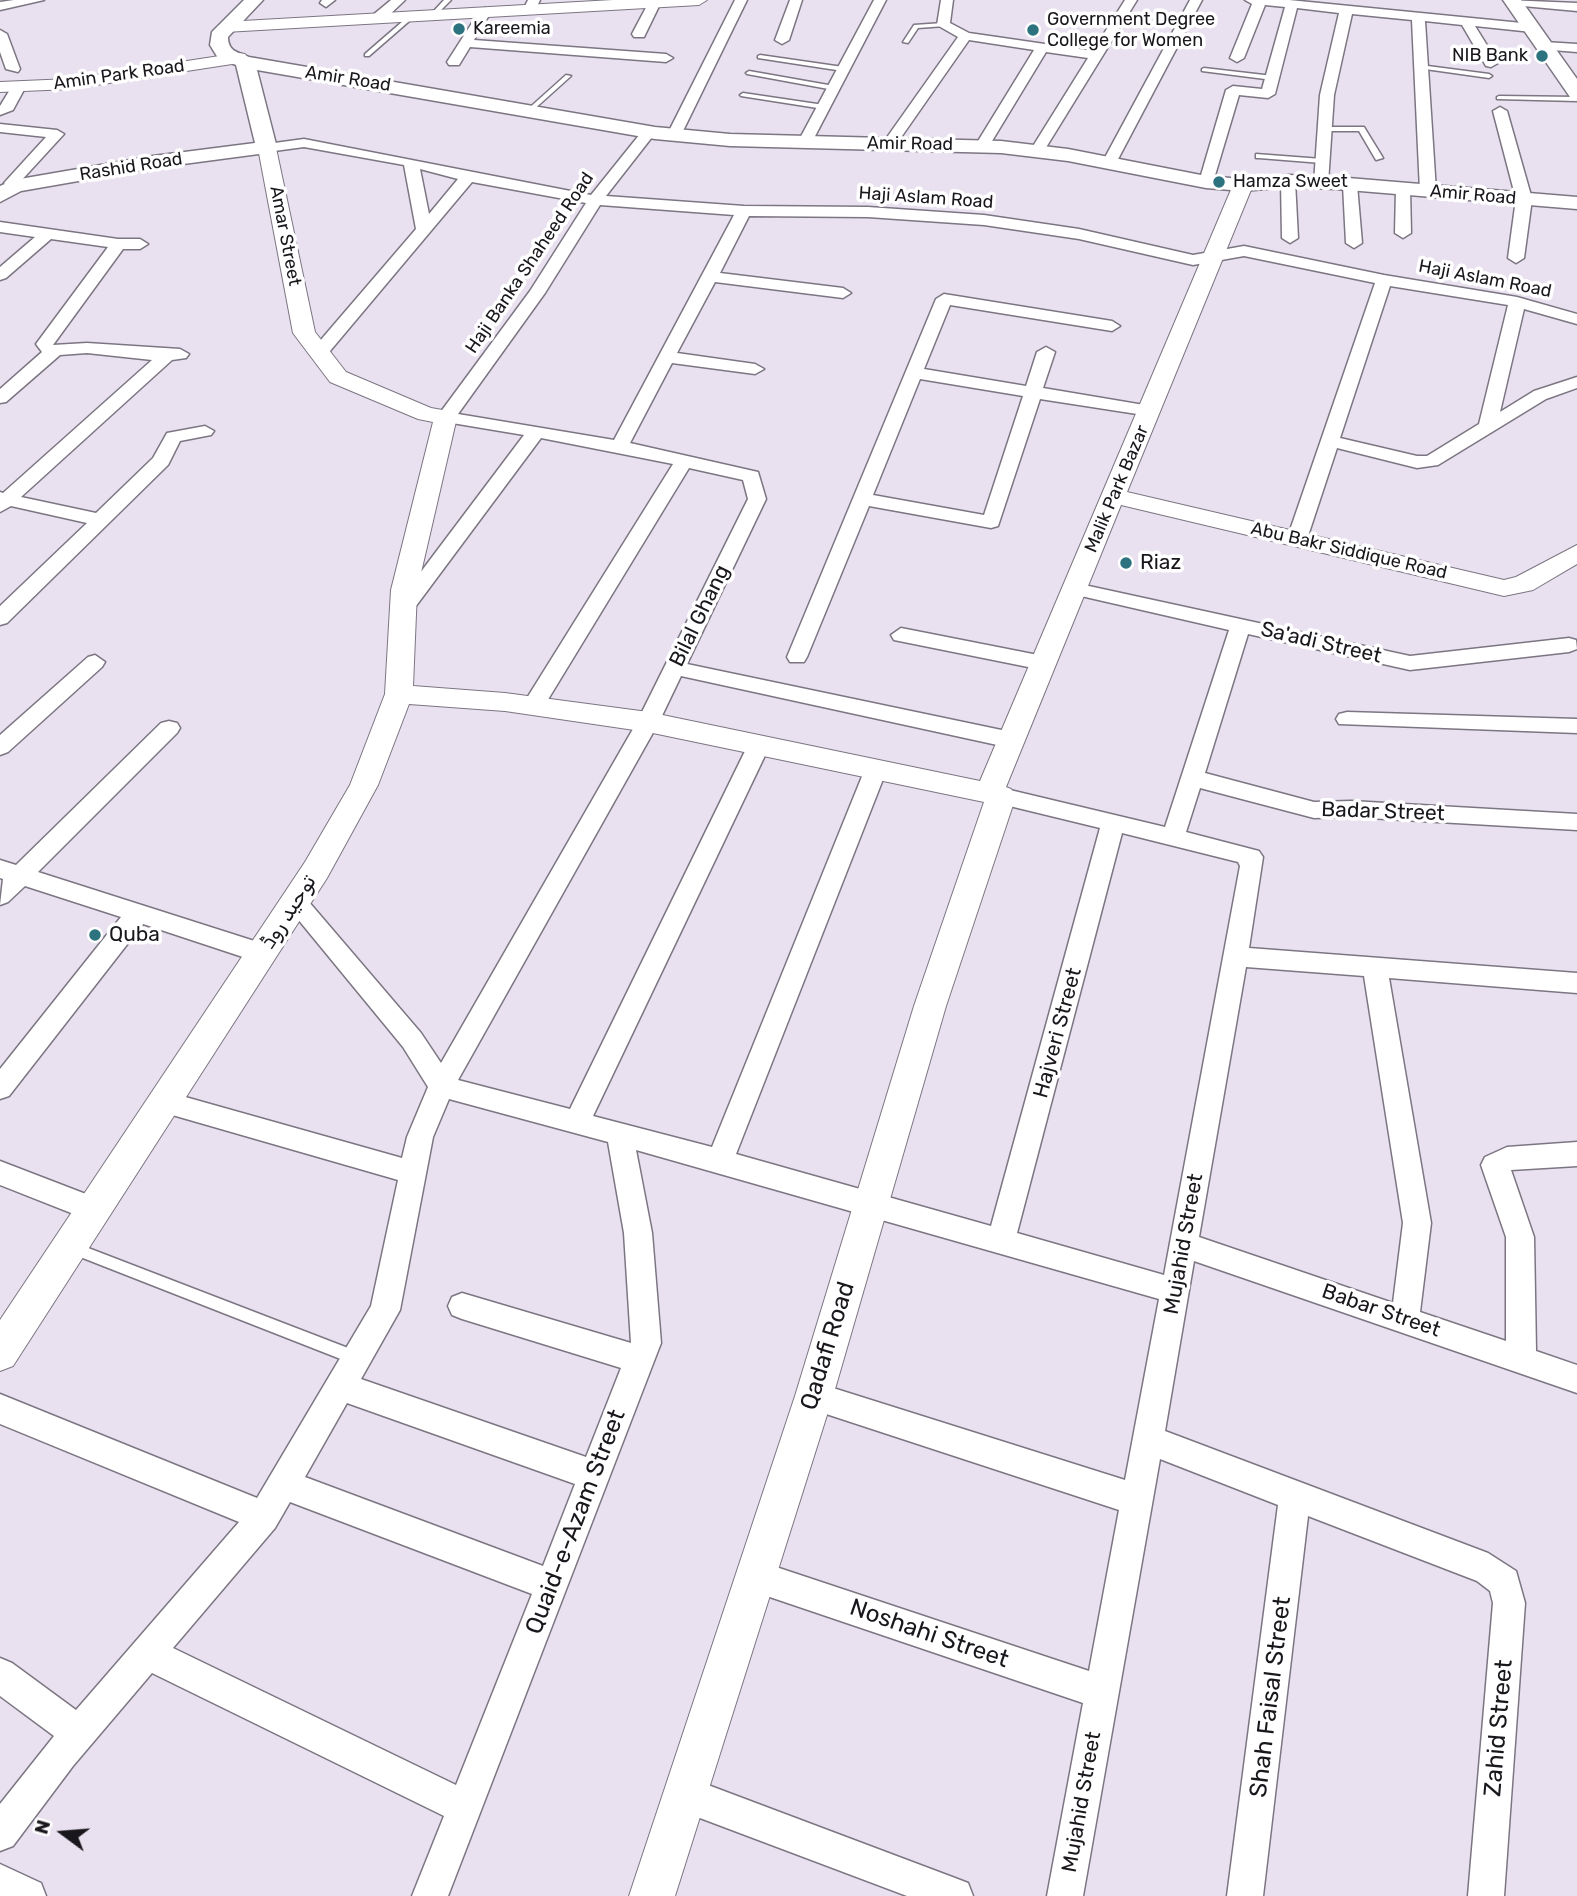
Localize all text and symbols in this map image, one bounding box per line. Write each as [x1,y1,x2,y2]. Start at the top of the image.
place label: Government Degree College for Women [1047,9,1215,52]
place label: Kareemia [473,18,551,40]
marker: Kareemia [451,21,467,37]
marker: Government Degree College for Women [1025,22,1041,38]
place label: NIB Bank [1452,45,1528,67]
marker: NIB Bank [1534,48,1550,64]
street label: Amin Park Road [52,55,186,95]
street label: Amir Road [304,62,392,96]
street label: Amir Road [867,132,953,156]
street label: Rashid Road [78,148,184,186]
street label: Haji Banka Shaheed Road [461,168,599,358]
place label: Hamza Sweet [1233,171,1348,193]
marker: Hamza Sweet [1211,174,1227,190]
street label: Amir Road [1429,180,1517,210]
street label: Haji Aslam Road [858,183,994,213]
street label: Amar Street [265,184,305,288]
street label: Haji Aslam Road [1417,256,1553,302]
street label: Malik Park Bazar [1080,422,1154,556]
street label: Abu Bakr Siddique Road [1249,518,1449,584]
place label: Riaz [1140,550,1181,576]
marker: Riaz [1118,555,1134,571]
street label: Bilal Ghang [665,561,735,671]
street label: Sa'adi Street [1258,617,1384,669]
street label: Badar Street [1321,797,1445,827]
street label: توحید روڈ [256,870,322,954]
place label: Quba [109,922,160,948]
marker: Quba [87,927,103,943]
street label: Hajveri Street [1028,965,1088,1101]
street label: Mujahid Street [1159,1172,1209,1316]
street label: Qadafi Road [795,1278,861,1414]
street label: Babar Street [1318,1279,1444,1343]
street label: Quaid-e-Azam Street [520,1406,632,1638]
street label: Noshahi Street [846,1593,1012,1675]
street label: Shah Faisal Street [1244,1595,1298,1799]
street label: Zahid Street [1479,1658,1519,1798]
street label: Mujahid Street [1057,1730,1107,1874]
north arrow [28,1798,98,1868]
text: N [29,1817,55,1837]

